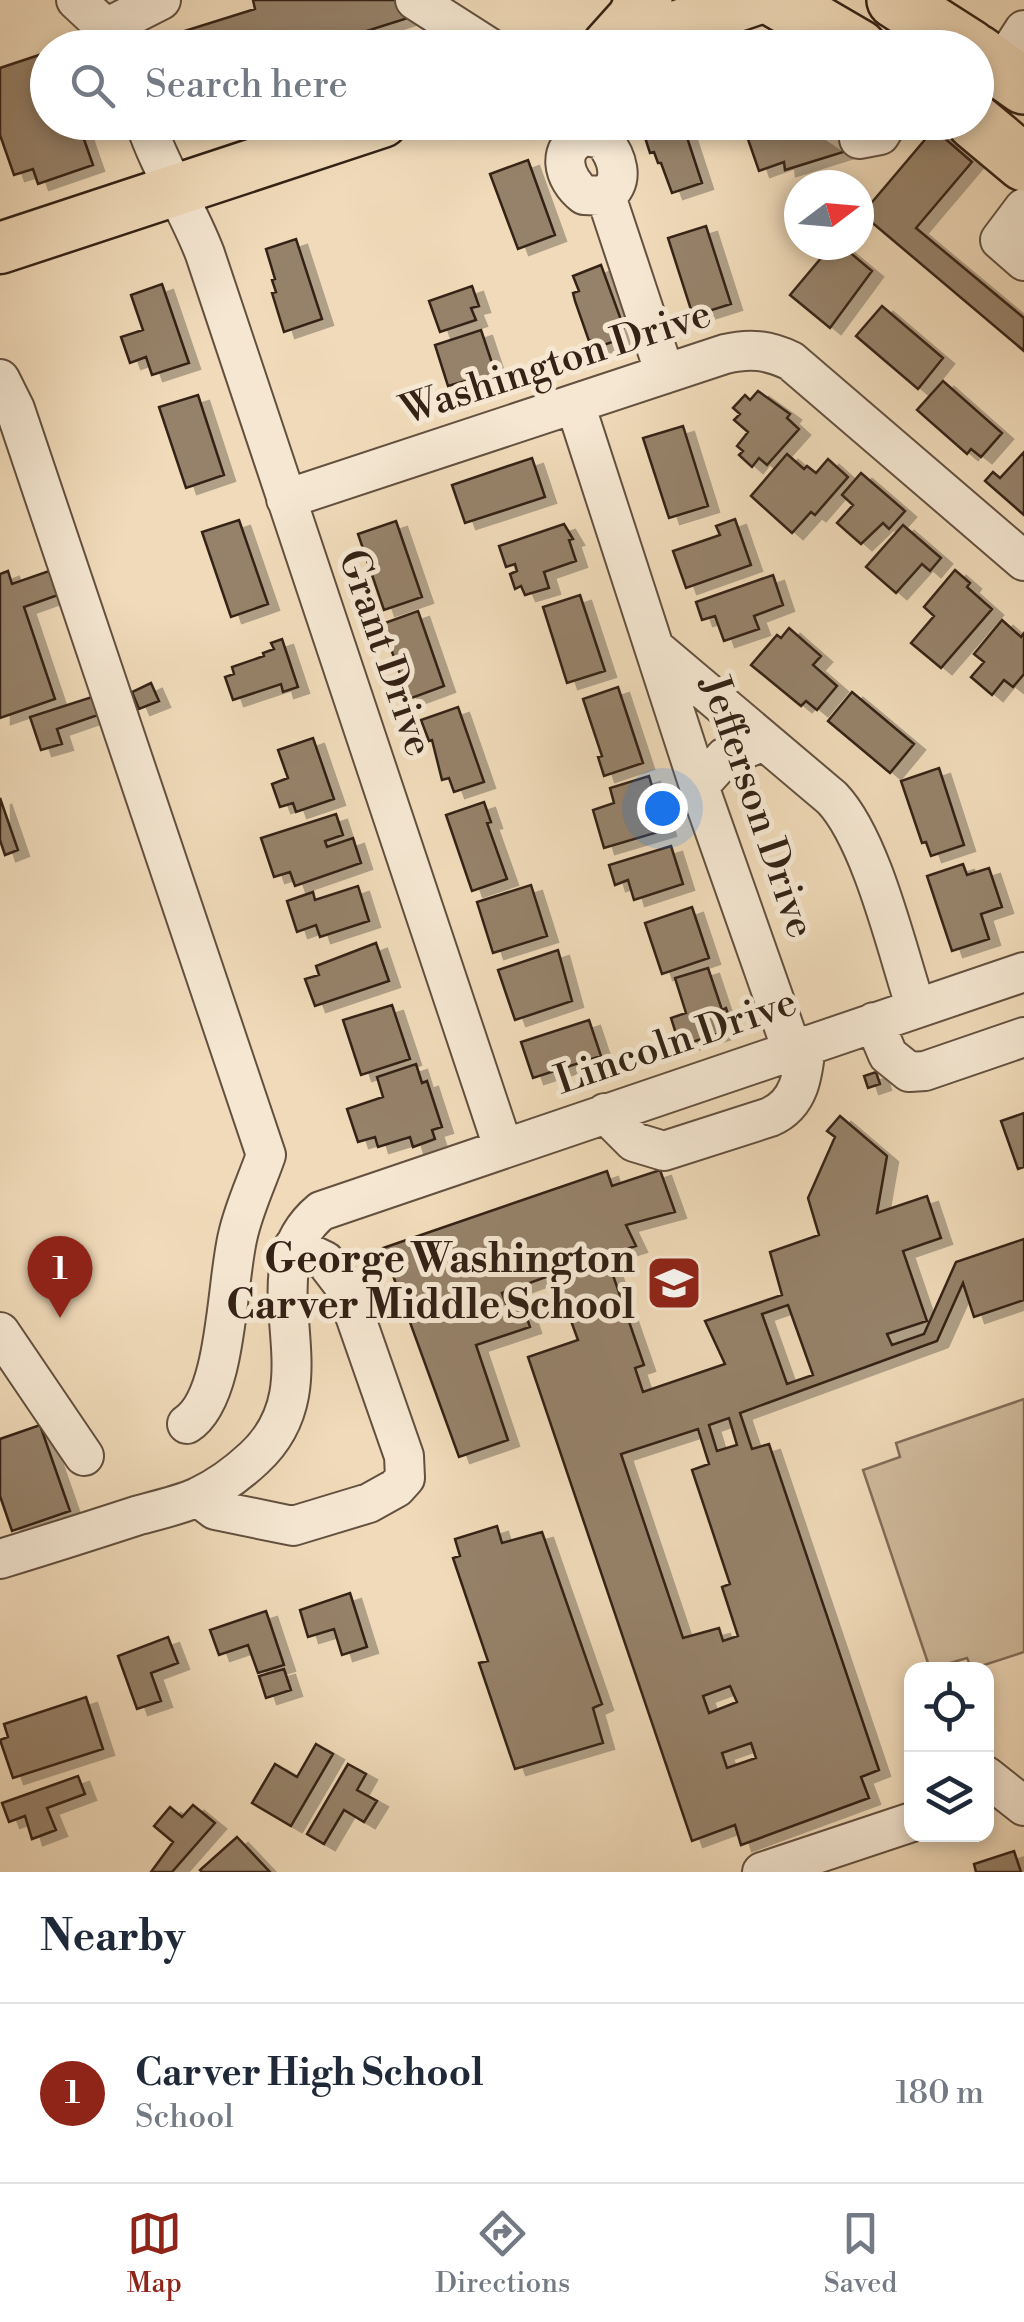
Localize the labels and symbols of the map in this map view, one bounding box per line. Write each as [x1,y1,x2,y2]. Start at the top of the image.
north arrow [784,170,874,260]
street label: Washington Drive [393,289,718,438]
street label: Grant Drive [326,543,444,763]
street label: Jefferson Drive [688,668,825,945]
your location [637,783,688,834]
street label: Lincoln Drive [549,977,803,1107]
place label: George Washington Carver Middle School [226,1235,635,1331]
pin: 1 [28,1236,92,1318]
school or university icon: George Washington Carver Middle School [644,1253,704,1313]

